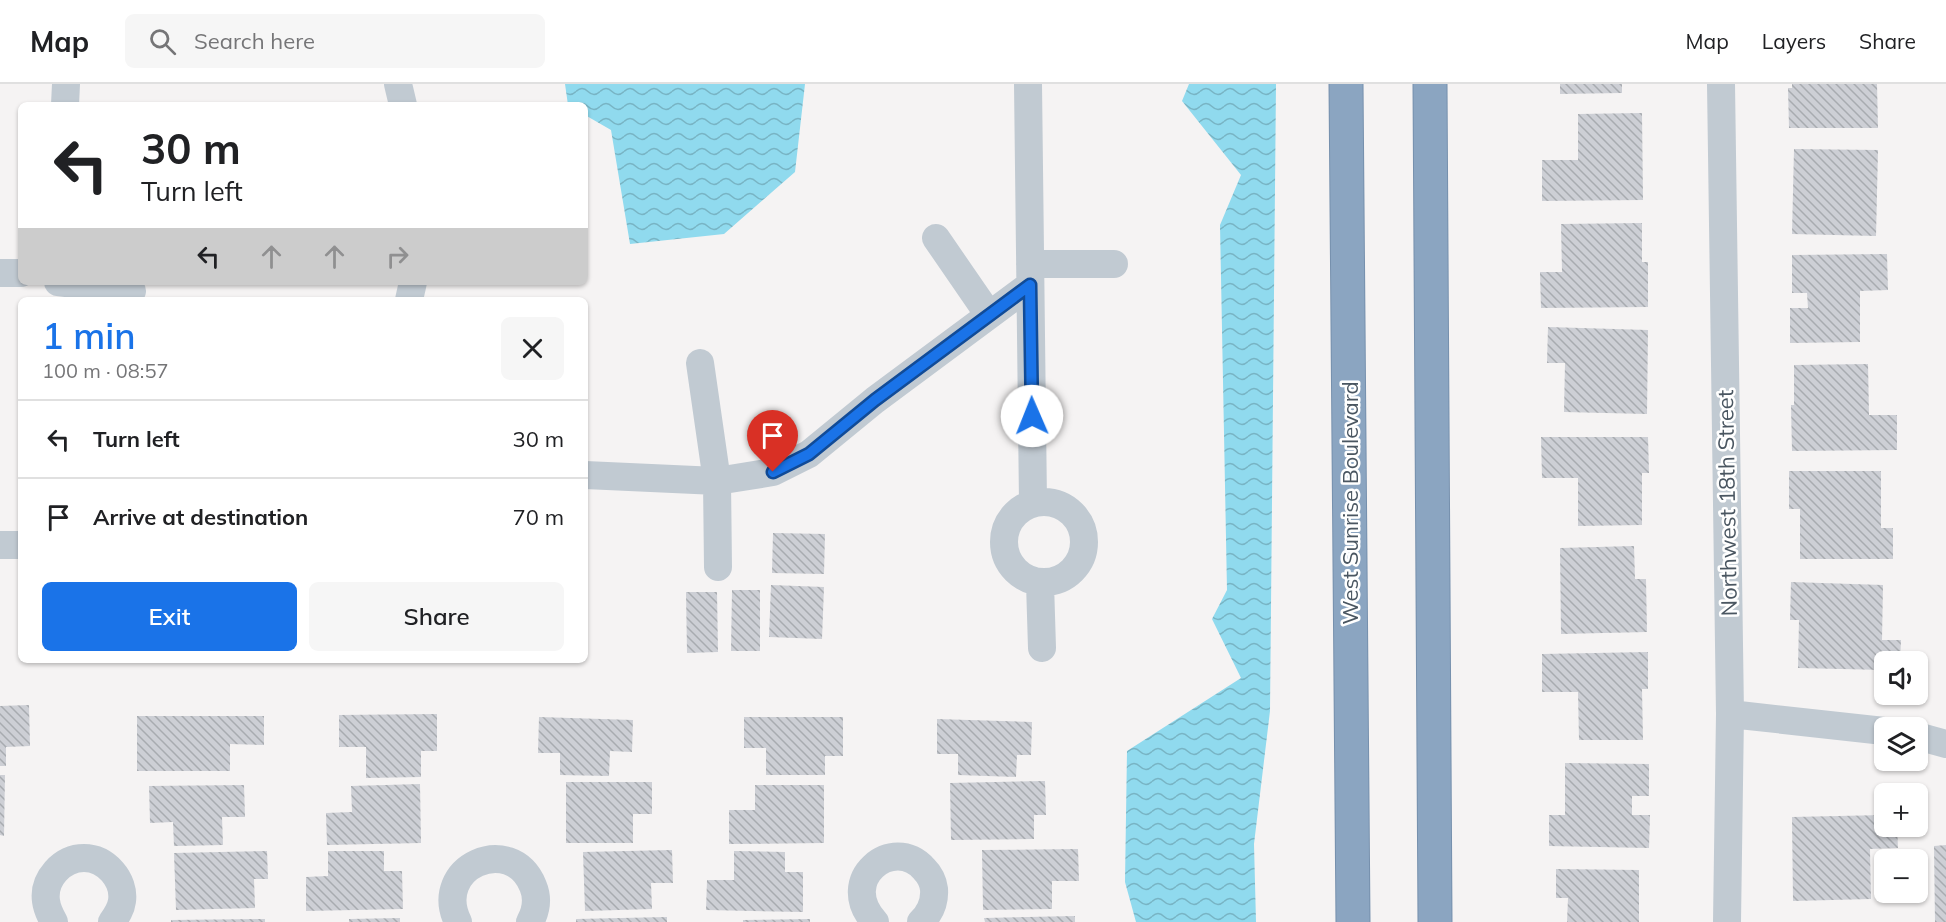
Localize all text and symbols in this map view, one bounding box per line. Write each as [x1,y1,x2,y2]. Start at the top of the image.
search box [125,14,545,68]
text: Map [30,24,89,59]
icon: search [146,25,179,58]
text: Search here [194,27,315,55]
text: Map [1686,28,1729,54]
text: Layers [1762,28,1826,54]
text: Share [1859,28,1916,54]
text: 30 m [141,122,241,175]
icon: left [42,126,120,204]
text: Turn left [141,174,243,208]
icon: left [192,240,225,273]
icon: ahead [255,240,288,273]
icon: ahead [318,240,351,273]
icon: right [381,240,414,273]
text: 1 min [42,313,136,358]
button: close [501,317,564,380]
text: 100 m · 08:57 [42,358,168,383]
street label: West Sunrise Boulevard [1336,381,1364,625]
position arrow [1000,384,1064,448]
street label: Northwest 18th Street [1711,389,1743,617]
pin [747,410,798,472]
icon: arrive [756,419,789,452]
icon: left [42,423,75,456]
text: Turn left [93,425,180,453]
text: 30 m [513,425,564,453]
icon: arrive [42,501,75,534]
text: Arrive at destination [93,503,308,531]
text: 70 m [513,503,564,531]
button: Exit [42,582,297,651]
button: Share [309,582,564,651]
map controls [1874,651,1928,903]
button: sound [1874,651,1928,705]
button: layers [1874,717,1928,771]
button: + [1874,783,1928,837]
button: − [1874,849,1928,903]

